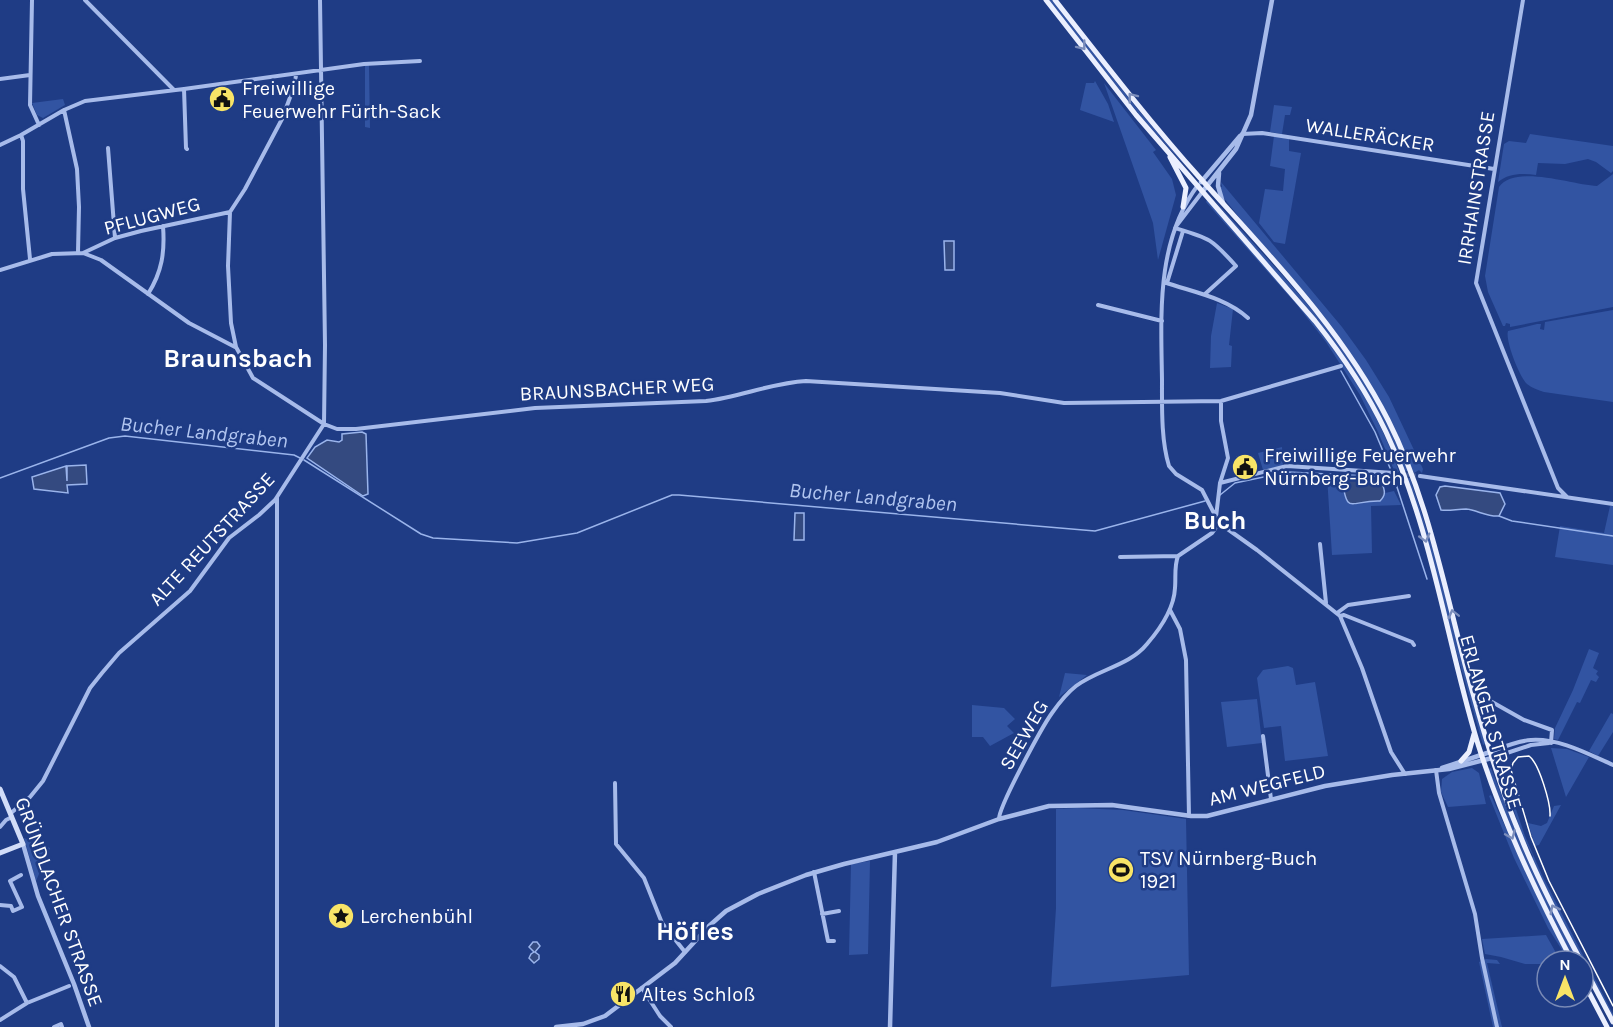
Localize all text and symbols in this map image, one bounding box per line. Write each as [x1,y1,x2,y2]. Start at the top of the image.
one-way arrow [1075,39,1086,50]
place label: Freiwillige Feuerwehr Fürth-Sack [242,77,441,123]
public building icon: Freiwillige Feuerwehr Fürth-Sack [207,84,237,114]
one-way arrow [1128,93,1139,104]
street label: IRRHAINSTRASSE [1452,109,1500,267]
street label: WALLERÄCKER [1304,113,1436,157]
street label: PFLUGWEG [101,192,203,240]
district label: Braunsbach [163,343,313,374]
street label: BRAUNSBACHER WEG [519,372,715,406]
water label: Bucher Landgraben [119,411,289,453]
place label: Freiwillige Feuerwehr Nürnberg-Buch [1264,444,1456,490]
public building icon: Freiwillige Feuerwehr Nürnberg-Buch [1230,452,1260,482]
street label: ALTE REUTSTRASSE [144,468,280,610]
water label: Bucher Landgraben [788,478,958,516]
district label: Buch [1183,505,1247,536]
one-way arrow [1418,532,1430,543]
one-way arrow [1447,609,1460,619]
street label: ERLANGER STRASSE [1455,632,1527,812]
street label: SEEWEG [995,696,1053,774]
street label: AM WEGFELD [1206,759,1328,811]
street label: GRÜNDLACHER STRASSE [10,794,108,1010]
one-way arrow [1504,828,1516,839]
place label: TSV Nürnberg-Buch 1921 [1140,847,1317,893]
sports icon: TSV Nürnberg-Buch 1921 [1106,855,1136,885]
place icon: Lerchenbühl [326,901,356,931]
place label: Lerchenbühl [360,905,473,928]
one-way arrow [1550,905,1561,915]
district label: Höfles [656,916,734,947]
north arrow [1535,949,1595,1009]
text: N [1559,955,1571,974]
restaurant icon: Altes Schloß [608,979,638,1009]
place label: Altes Schloß [642,983,755,1006]

